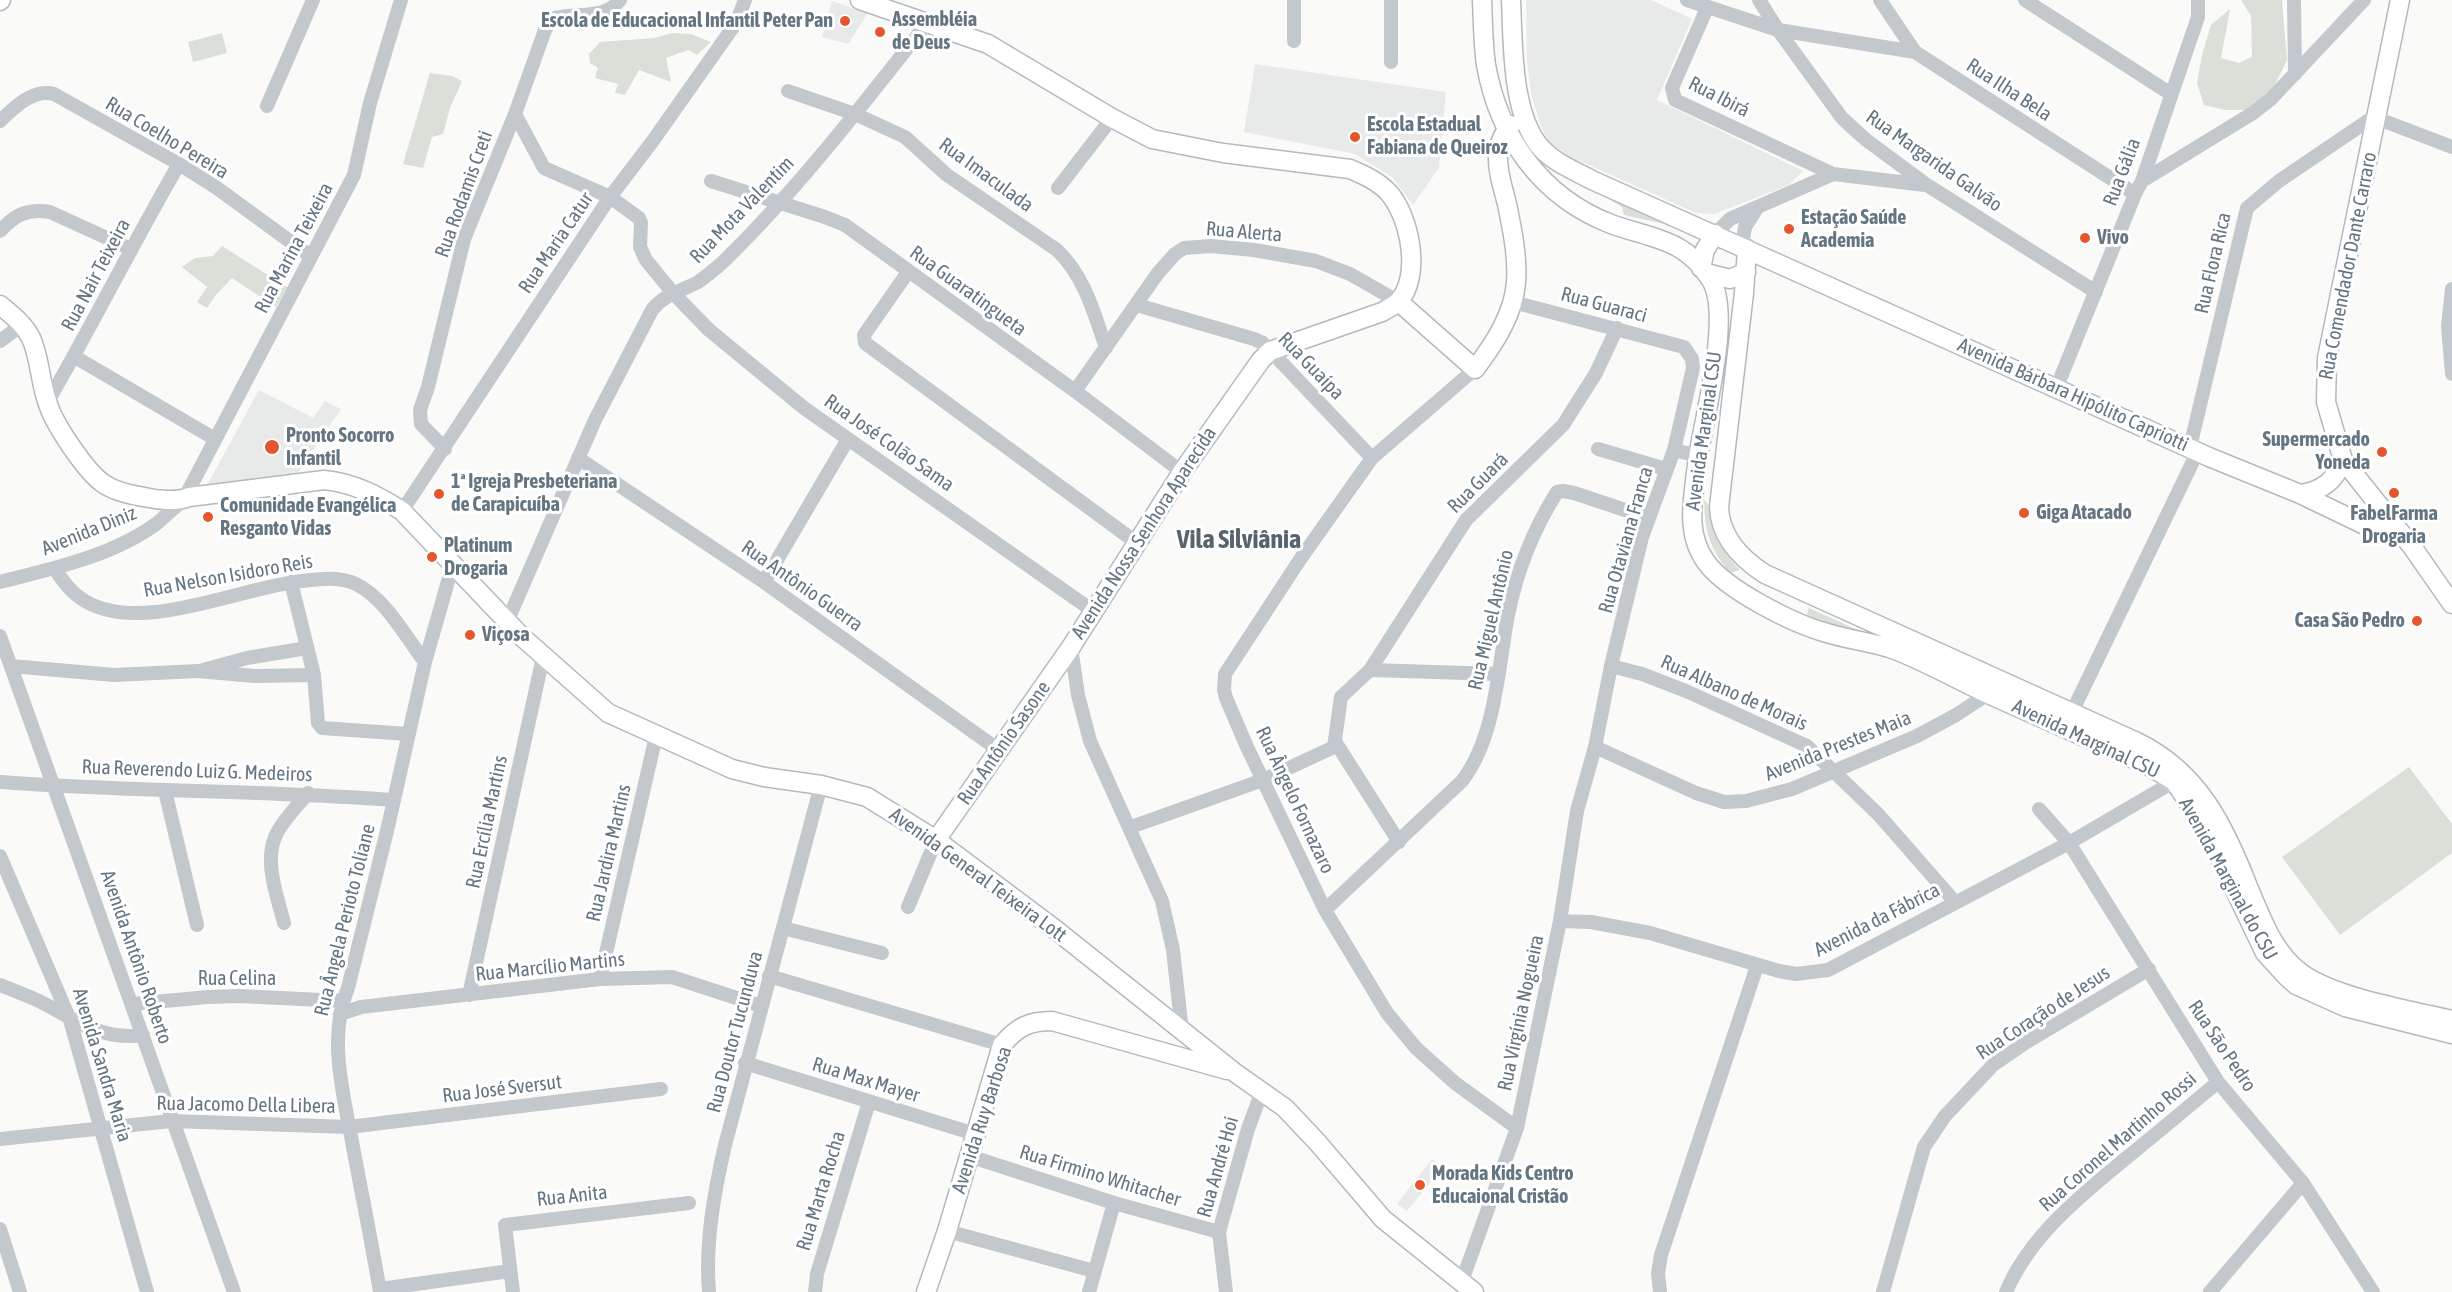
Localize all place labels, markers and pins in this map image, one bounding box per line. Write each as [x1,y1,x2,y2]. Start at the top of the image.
place label: Assembléia de Deus [892,8,977,55]
place label: Escola de Educacional Infantil Peter Pan [541,9,833,33]
marker: Escola de Educacional Infantil Peter Pan [838,14,852,28]
marker: Assembléia de Deus [873,25,887,39]
place label: Escola Estadual Fabiana de Queiroz [1367,113,1508,160]
marker: Escola Estadual Fabiana de Queiroz [1348,130,1362,144]
place label: Estação Saúde Academia [1801,206,1906,253]
marker: Estação Saúde Academia [1782,222,1796,236]
place label: Vivo [2097,226,2129,250]
marker: Vivo [2078,231,2092,245]
place label: Pronto Socorro Infantil [286,424,394,471]
place label: Supermercado Yoneda [2263,428,2370,475]
marker: Pronto Socorro Infantil [263,438,281,456]
marker: Supermercado Yoneda [2375,445,2389,459]
place label: 1ª Igreja Presbeteriana de Carapicuíba [451,470,617,517]
marker: FabelFarma Drogaria [2387,486,2401,500]
marker: 1ª Igreja Presbeteriana de Carapicuíba [432,487,446,501]
place label: Comunidade Evangélica Resganto Vidas [220,494,396,541]
place label: Giga Atacado [2036,501,2132,525]
place label: FabelFarma Drogaria [2350,502,2438,549]
marker: Giga Atacado [2017,506,2031,520]
marker: Comunidade Evangélica Resganto Vidas [201,510,215,524]
place label: Platinum Drogaria [444,534,513,581]
marker: Platinum Drogaria [425,550,439,564]
place label: Casa São Pedro [2294,609,2405,633]
marker: Casa São Pedro [2410,614,2424,628]
place label: Viçosa [482,623,530,647]
marker: Viçosa [463,628,477,642]
place label: Morada Kids Centro Educaional Cristão [1432,1162,1574,1209]
marker: Morada Kids Centro Educaional Cristão [1413,1178,1427,1192]

